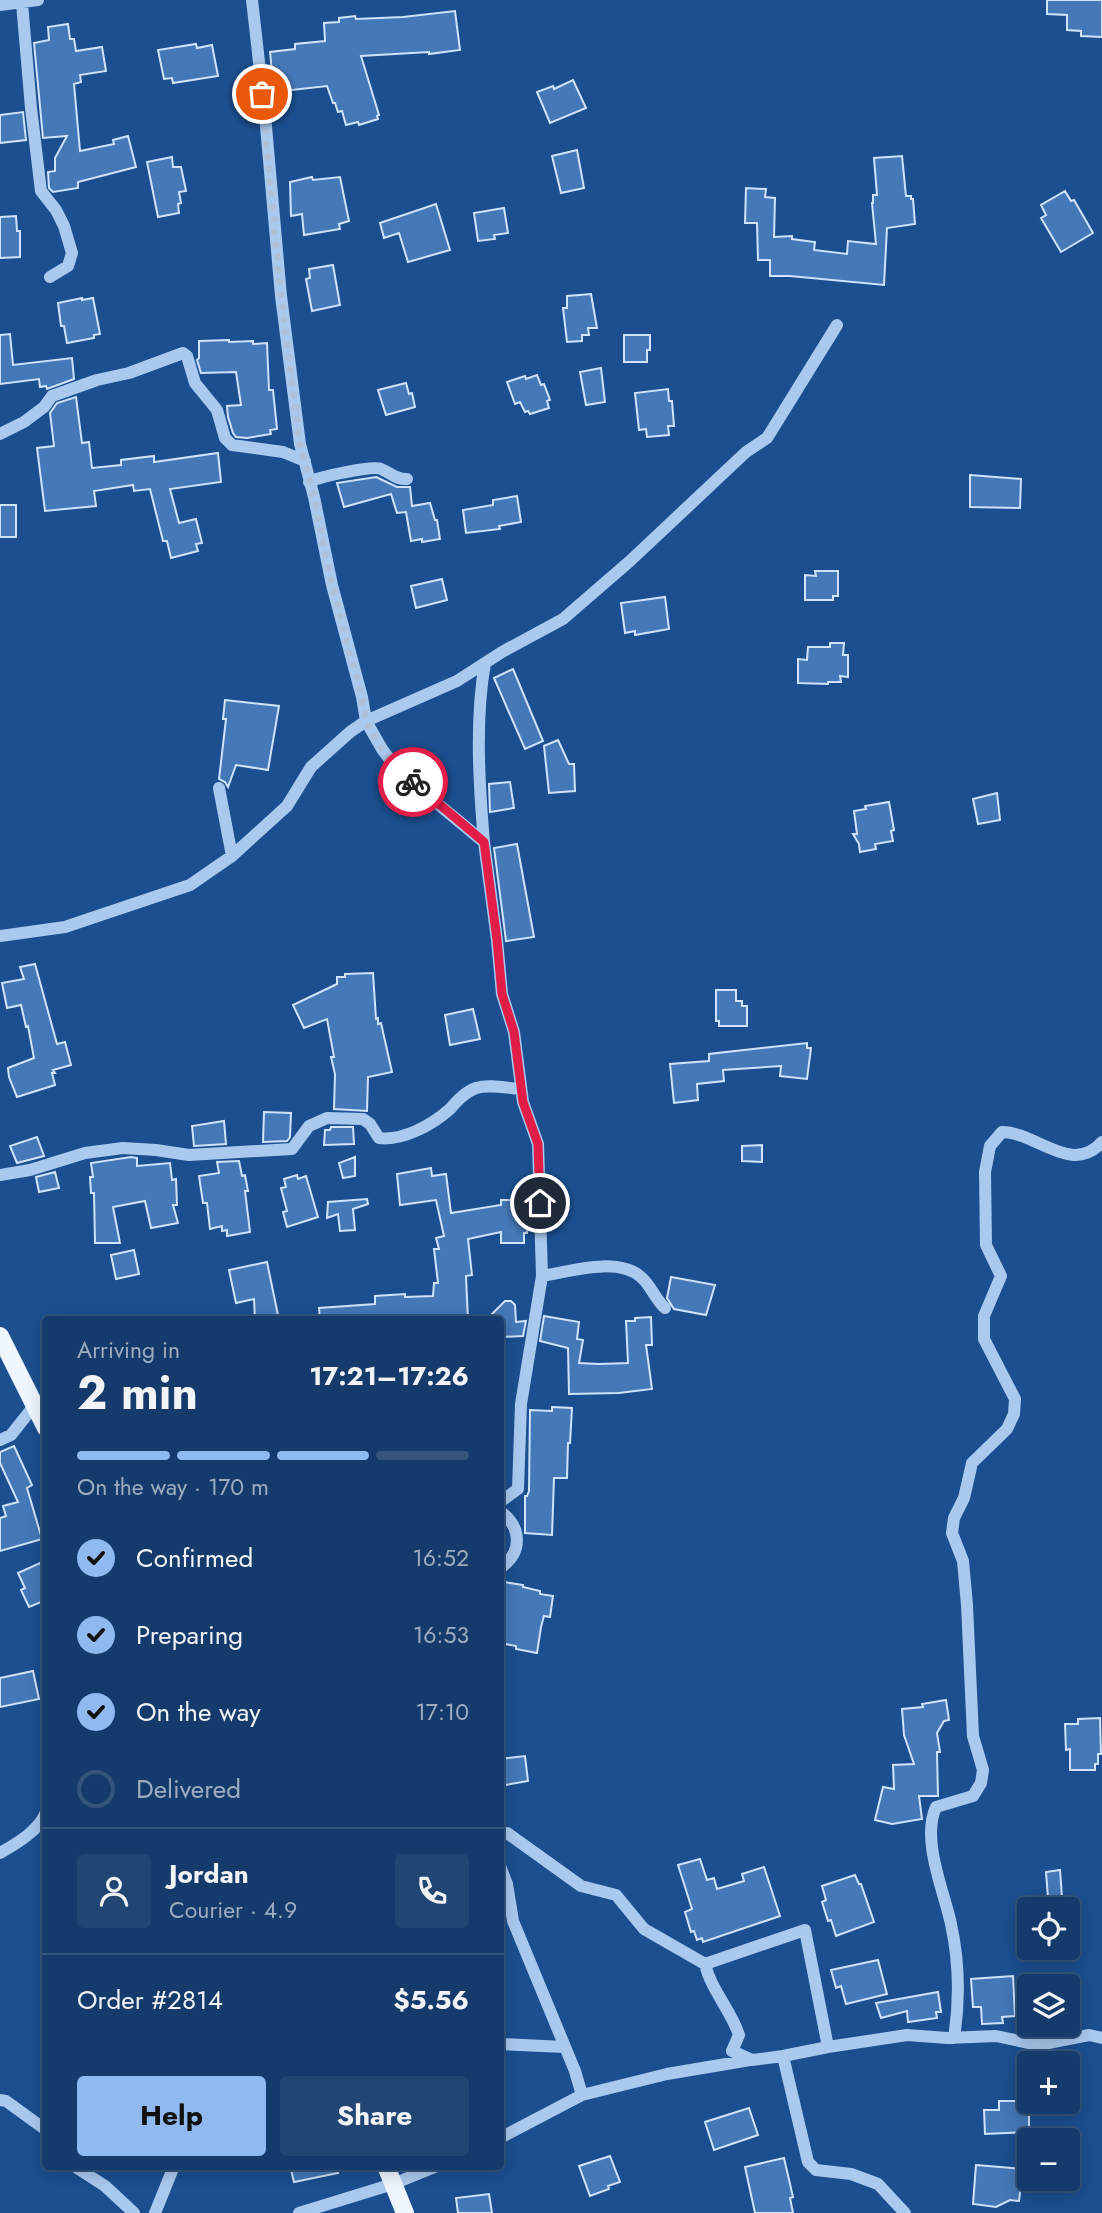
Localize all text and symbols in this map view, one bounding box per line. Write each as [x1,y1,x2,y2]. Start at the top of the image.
pin [232,64,292,124]
icon: bag [243,75,281,113]
courier [378,747,448,817]
icon: bike [394,763,432,801]
pin [510,1173,570,1233]
icon: home [521,1184,559,1222]
text: Arriving in [77,1333,180,1367]
text: 17:21–17:26 [309,1357,469,1395]
text: 2 min [77,1360,198,1426]
text: On the way · 170 m [77,1470,269,1504]
icon: check [77,1539,115,1577]
text: Confirmed [136,1539,253,1577]
text: 16:52 [412,1541,469,1575]
icon: check [77,1616,115,1654]
text: Preparing [136,1616,243,1654]
text: 16:53 [413,1618,469,1652]
icon: check [77,1693,115,1731]
text: On the way [136,1693,261,1731]
text: 17:10 [416,1695,469,1729]
text: Delivered [136,1770,241,1808]
button: person [77,1854,151,1928]
button: phone [395,1854,469,1928]
text: Jordan [169,1855,249,1893]
text: Courier · 4.9 [169,1893,297,1927]
map controls [1017,1897,1080,2191]
button: locate [1017,1897,1080,1960]
button: layers [1017,1974,1080,2037]
text: Order #2814 [77,1981,223,2019]
text: $5.56 [394,1981,469,2019]
button: + [1017,2051,1080,2114]
button: Help [77,2076,266,2156]
button: Share [280,2076,469,2156]
button: − [1017,2128,1080,2191]

